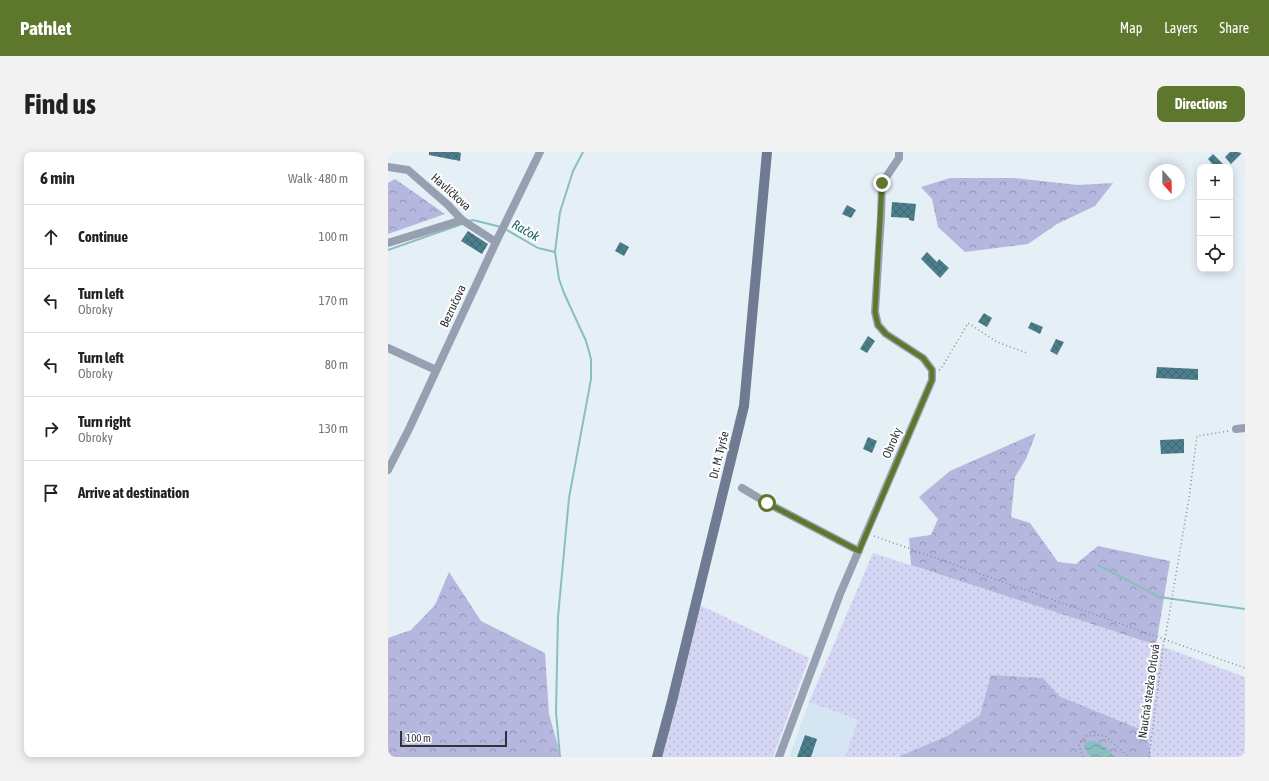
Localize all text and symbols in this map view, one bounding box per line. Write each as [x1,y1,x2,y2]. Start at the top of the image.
text: Pathlet [20,17,71,39]
text: Map [1120,20,1142,36]
text: Layers [1164,20,1197,36]
text: Share [1219,20,1249,36]
button: Directions [1157,86,1245,122]
text: Find us [24,88,96,120]
north arrow [1149,164,1185,200]
map controls [1197,164,1233,272]
button: + [1197,164,1233,200]
text: 6 min [40,168,75,188]
street label: Havlíčkova [428,170,474,214]
text: Walk · 480 m [288,171,348,186]
route end [873,174,891,192]
button: − [1197,200,1233,236]
water label: Račok [509,217,542,244]
icon: ahead [40,226,62,248]
text: Continue [78,228,128,245]
text: 100 m [319,229,348,244]
button: locate [1197,236,1233,272]
street label: Bezručova [437,283,469,329]
text: Turn left [78,285,124,302]
icon: left [40,290,62,312]
text: 170 m [319,293,348,308]
text: Obroky [78,302,113,317]
text: Turn left [78,349,124,366]
icon: left [40,354,62,376]
text: 80 m [325,357,348,372]
text: Obroky [78,366,113,381]
text: Turn right [78,413,131,430]
icon: right [40,418,62,440]
text: 130 m [319,421,348,436]
street label: Obroky [879,425,905,461]
text: Obroky [78,430,113,445]
street label: Dr. M. Tyrše [706,430,732,480]
icon: arrive [40,482,62,504]
text: Arrive at destination [78,484,189,501]
route start [758,494,776,512]
street label: Naučná stezka Orlová [1135,643,1163,739]
scale bar [400,729,507,748]
text: 100 m [406,732,431,744]

